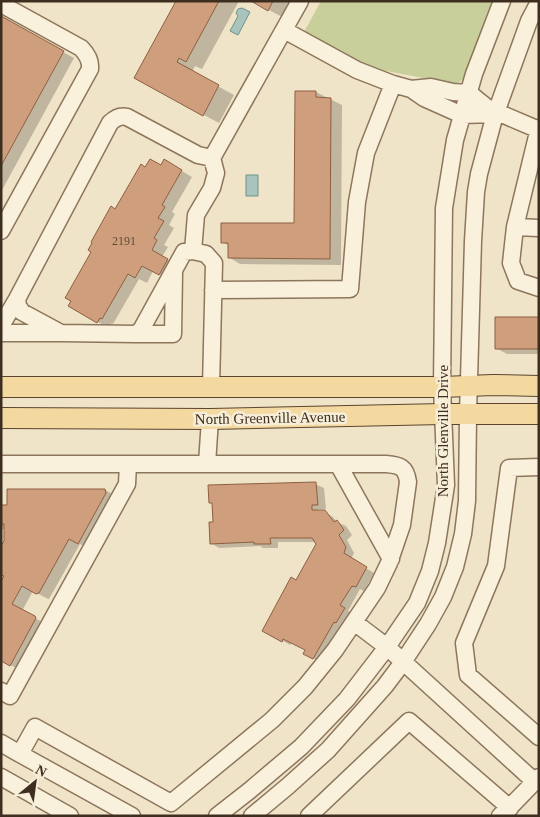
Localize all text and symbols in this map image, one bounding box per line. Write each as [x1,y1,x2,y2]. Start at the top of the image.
house number: 2191 [112,234,136,248]
street label: North Glenville Drive [435,364,451,497]
street label: North Greenville Avenue [195,409,346,427]
north arrow [10,757,60,807]
text: N [33,762,49,780]

